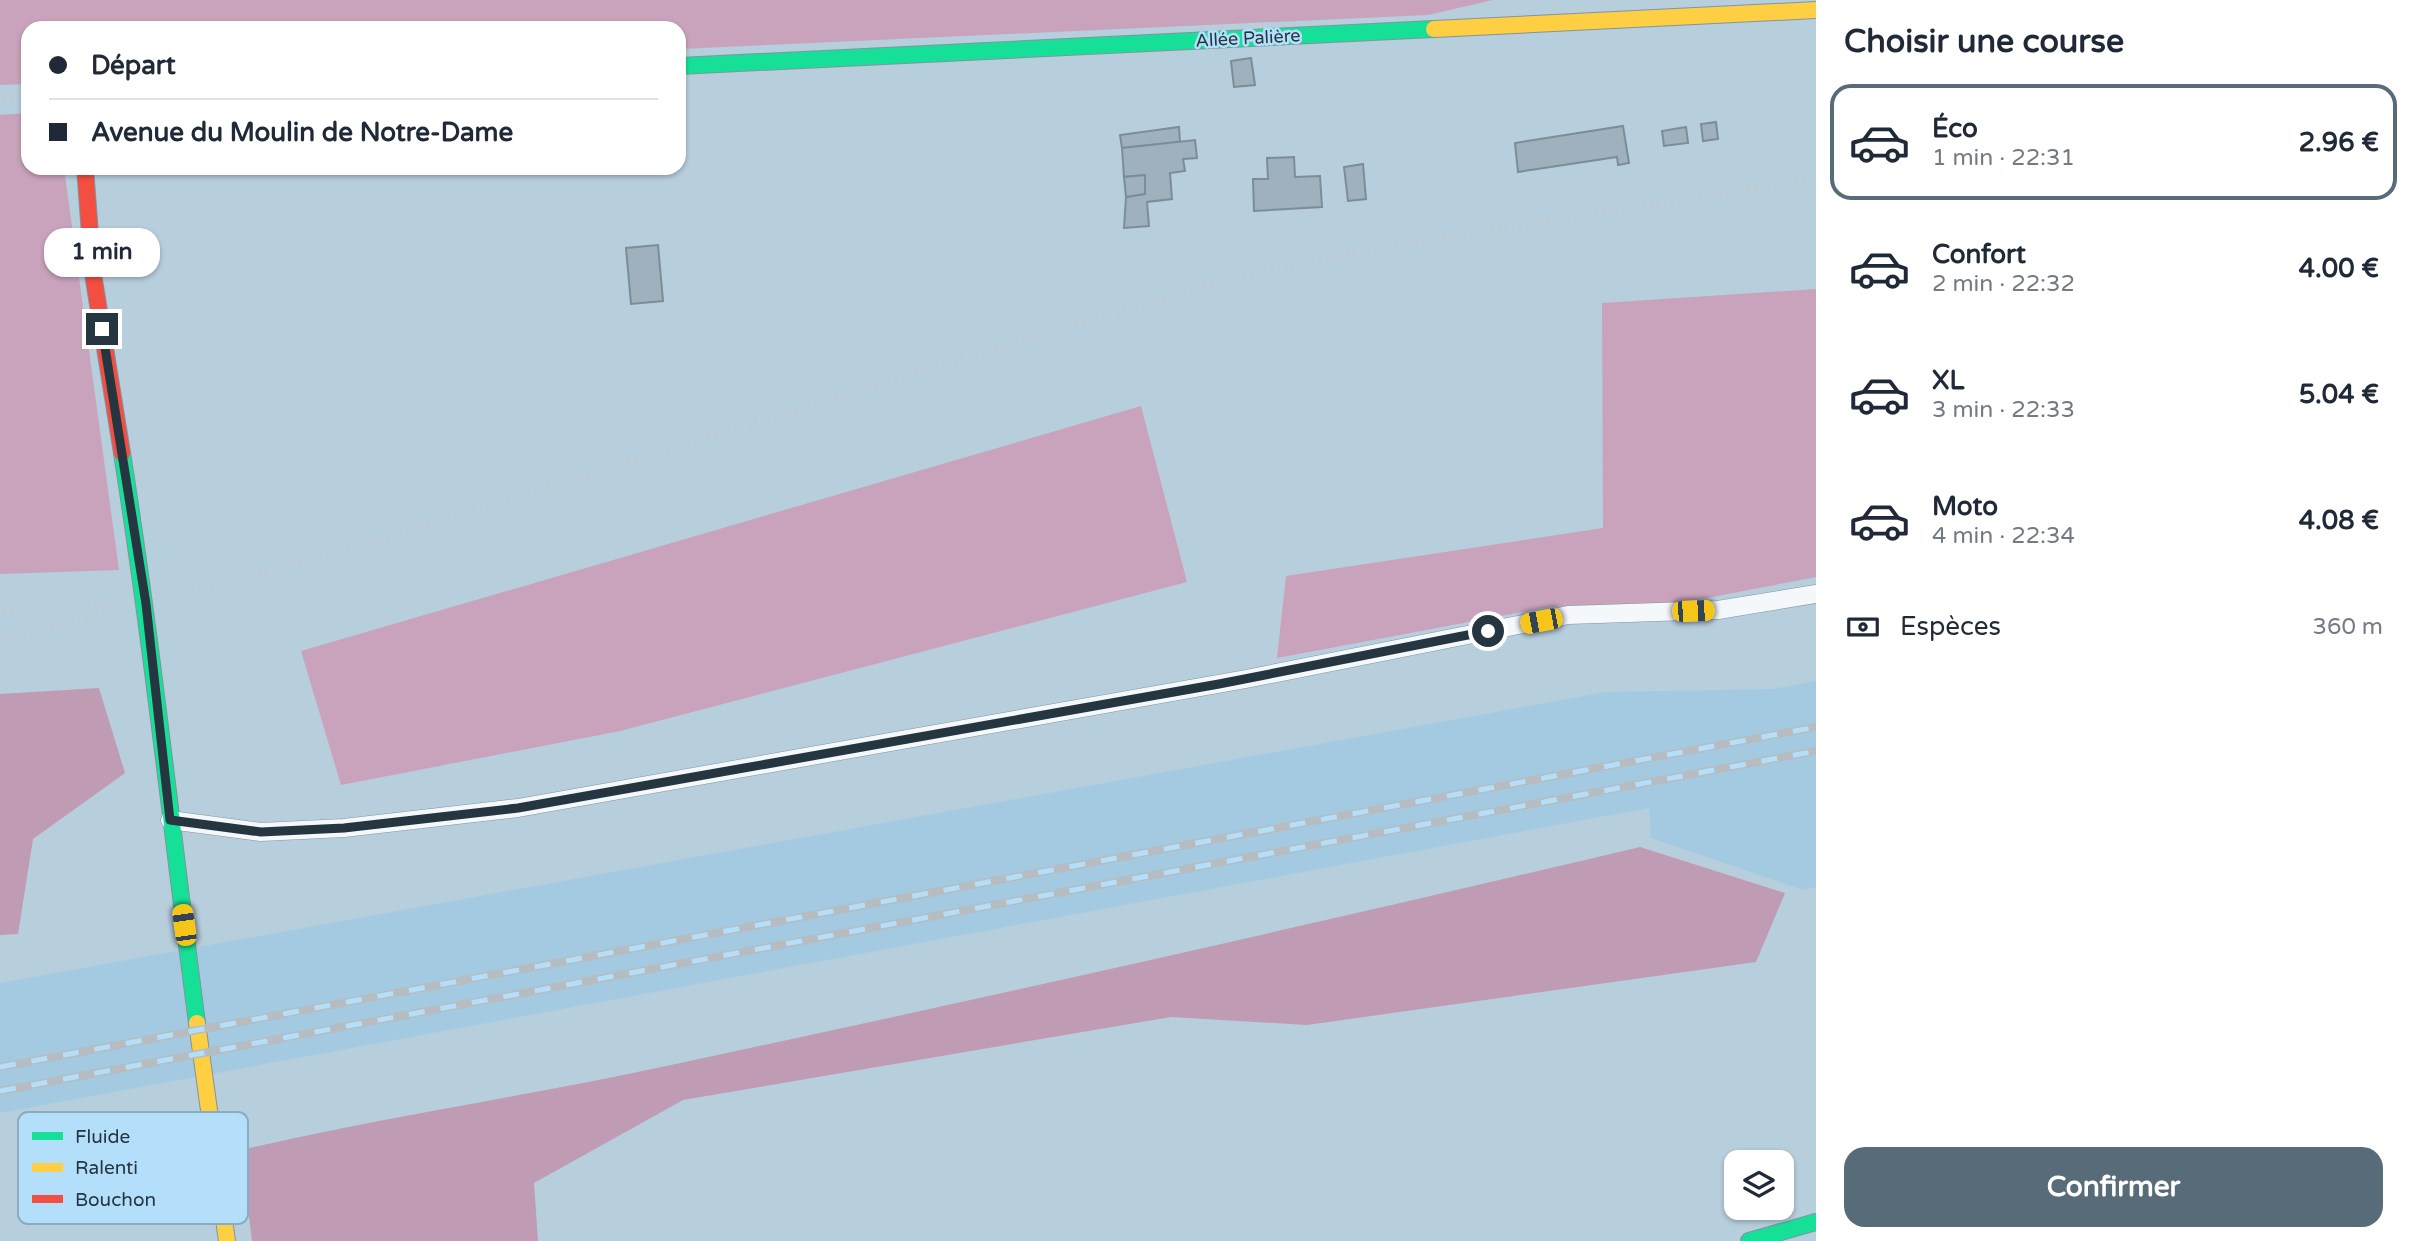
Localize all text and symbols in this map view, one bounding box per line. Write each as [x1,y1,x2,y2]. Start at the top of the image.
text: Choisir une course [1844,23,2124,61]
street label: Allée Palière [1195,24,1301,52]
text: Départ [91,50,176,81]
icon: car [1848,111,1911,174]
text: Éco [1932,113,1978,144]
text: Avenue du Moulin de Notre-Dame [91,117,513,148]
text: 2.96 € [2299,127,2379,158]
text: 1 min · 22:31 [1932,144,2075,172]
callout: 1 min [44,228,160,276]
icon: car [1848,237,1911,300]
text: 1 min [71,238,133,266]
text: Confort [1932,239,2026,270]
text: 4.00 € [2299,253,2379,284]
text: 2 min · 22:32 [1932,270,2075,298]
route end [86,313,118,345]
icon: car [1848,363,1911,426]
text: XL [1932,365,1964,396]
text: 5.04 € [2299,379,2379,410]
text: 3 min · 22:33 [1932,396,2075,424]
icon: car [1848,489,1911,552]
text: Moto [1932,491,1998,522]
text: 4.08 € [2299,505,2379,536]
text: 4 min · 22:34 [1932,522,2075,550]
car [1672,600,1715,622]
car [1519,607,1564,635]
icon: cash [1844,608,1882,646]
text: Espèces [1900,611,2001,642]
text: 360 m [2313,613,2383,641]
route start [1472,615,1504,647]
car [171,903,198,947]
legend [18,1112,248,1224]
text: Fluide [75,1126,130,1148]
button: Confirmer [1844,1147,2383,1227]
map controls [1724,1150,1794,1220]
button: layers [1724,1150,1794,1220]
text: Ralenti [75,1157,138,1179]
text: Bouchon [75,1189,156,1211]

